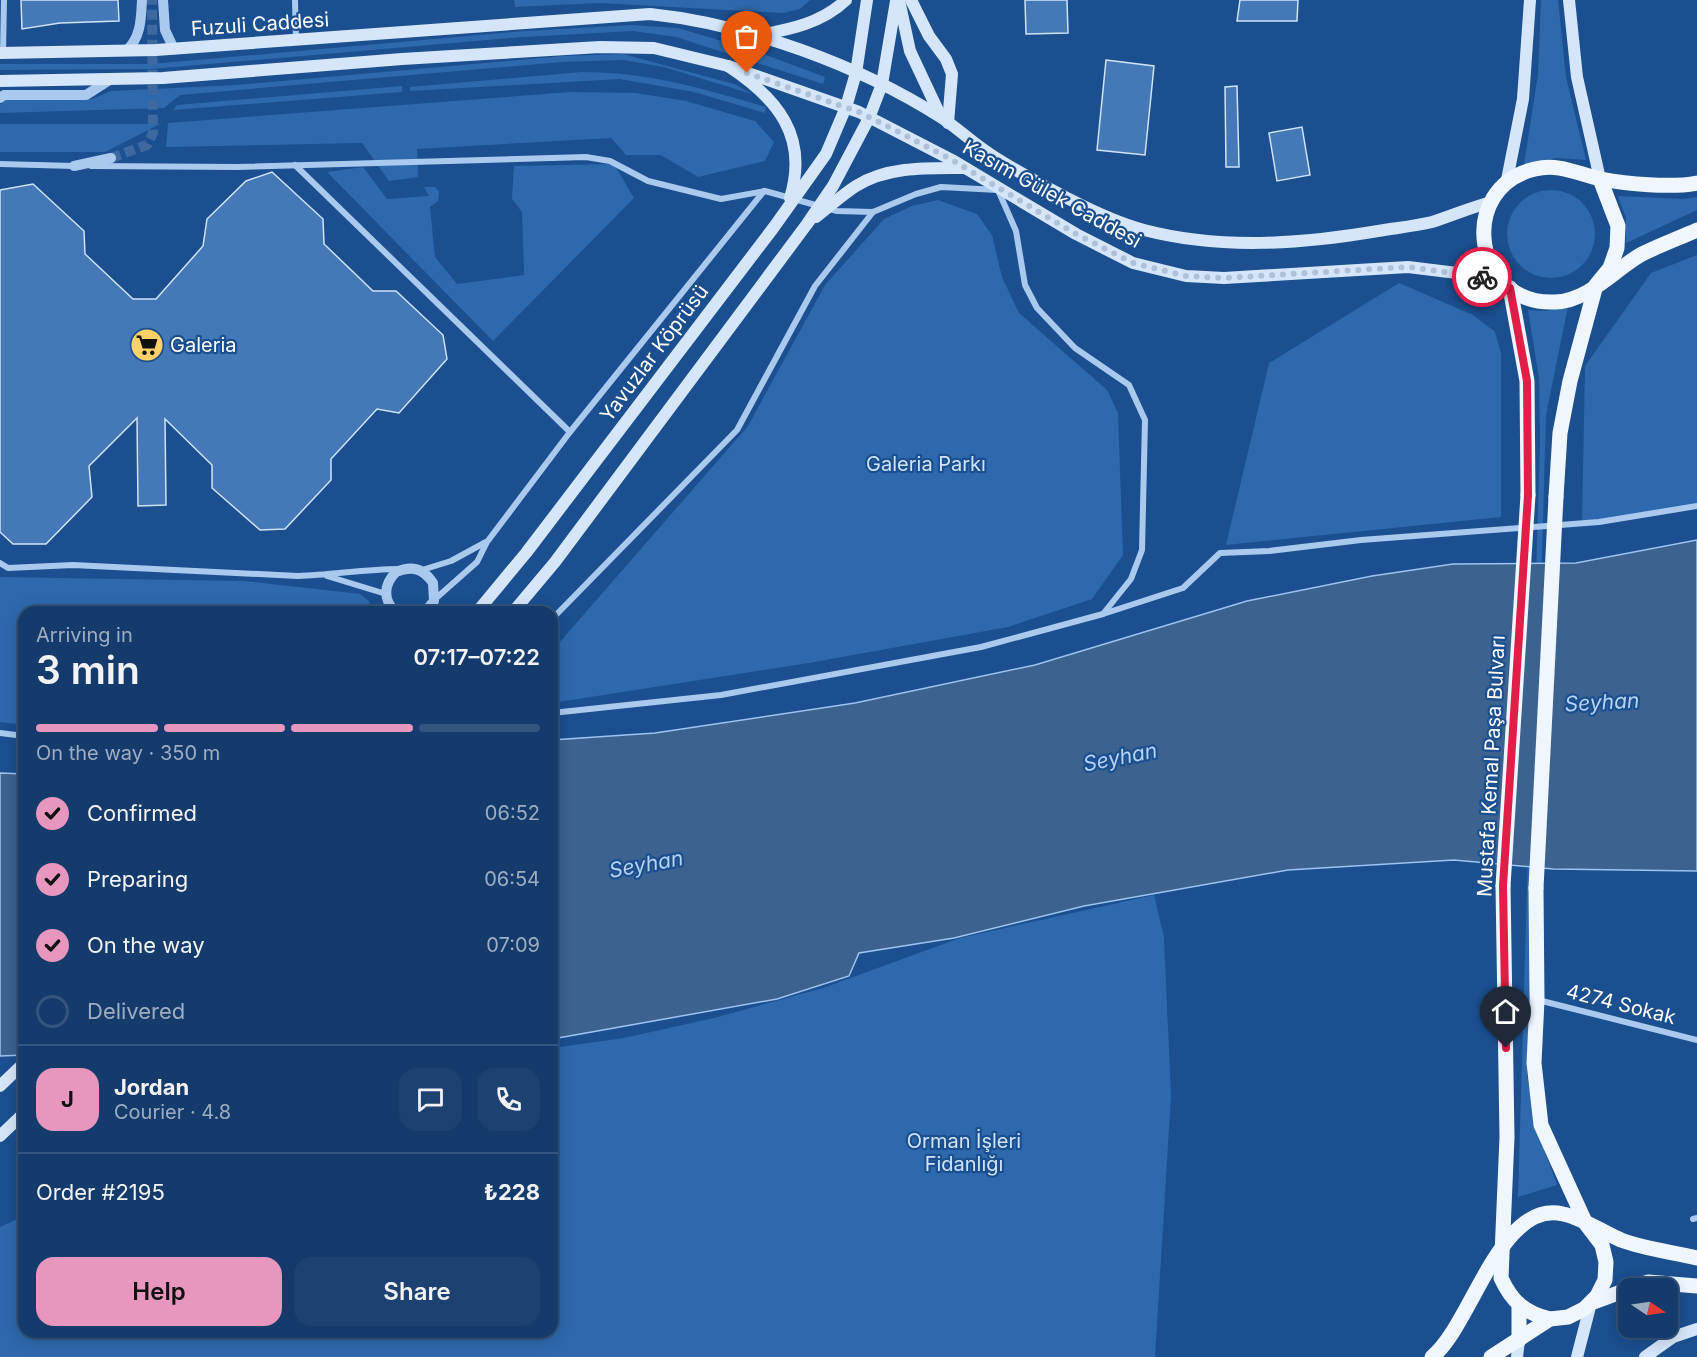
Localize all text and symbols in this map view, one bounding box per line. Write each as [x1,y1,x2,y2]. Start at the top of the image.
street label: Fuzuli Caddesi [190,7,330,41]
pin [721,11,772,73]
icon: bag [730,20,763,53]
street label: Kasım Gülek Caddesi [959,135,1145,253]
courier [1452,247,1512,307]
icon: bike [1466,261,1499,294]
street label: Yavuzlar Köprüsü [595,280,713,426]
supermarket icon: Galeria [129,327,165,363]
place label: Galeria [170,333,237,357]
park label: Galeria Parkı [866,452,986,476]
text: Arriving in [36,623,133,647]
street label: Mustafa Kemal Paşa Bulvarı [1472,634,1510,898]
text: 07:17–07:22 [414,644,540,670]
text: 3 min [36,646,140,693]
water label: Seyhan [1564,688,1640,716]
water label: Seyhan [1081,738,1159,776]
text: On the way · 350 m [36,741,220,765]
icon: check [36,797,69,830]
text: Confirmed [87,800,197,826]
text: 06:52 [485,801,540,825]
water label: Seyhan [607,845,685,883]
icon: check [36,863,69,896]
text: Preparing [87,866,188,892]
text: 06:54 [484,867,540,891]
icon: check [36,929,69,962]
text: On the way [87,932,205,958]
text: 07:09 [486,933,540,957]
street label: 4274 Sokak [1564,979,1678,1029]
pin [1480,986,1531,1048]
icon: home [1489,995,1522,1028]
text: Delivered [87,998,185,1024]
button: chat [399,1068,462,1131]
button: phone [477,1068,540,1131]
text: Jordan [114,1074,189,1100]
text: J [61,1086,74,1112]
text: Courier · 4.8 [114,1100,231,1124]
park label: Orman İşleri Fidanlığı [907,1128,1021,1176]
text: Order #2195 [36,1179,165,1205]
text: ₺228 [484,1179,540,1205]
button: Help [36,1257,282,1326]
button: Share [294,1257,540,1326]
north arrow [1618,1278,1678,1338]
map controls [1618,1278,1678,1338]

